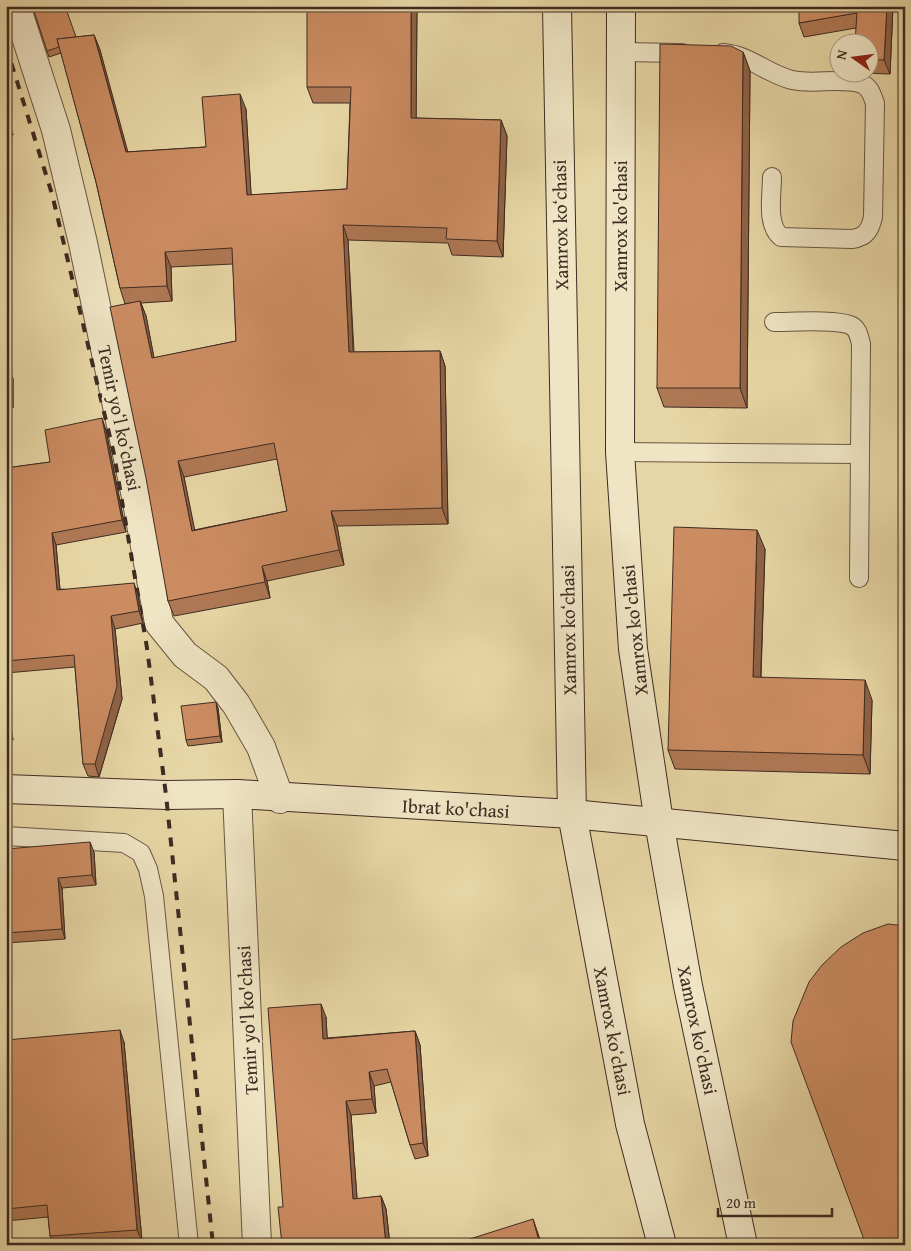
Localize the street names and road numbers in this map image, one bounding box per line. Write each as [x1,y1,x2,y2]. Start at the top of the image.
street label: Xamrox koʻchasi [545,159,575,291]
street label: Xamrox ko'chasi [606,160,634,292]
street label: Temir yoʻl koʻchasi [91,343,149,493]
street label: Xamrox ko'chasi [613,563,655,697]
street label: Xamrox koʻchasi [553,564,583,696]
street label: Ibrat ko'chasi [401,791,511,825]
street label: Temir yo'l ko'chasi [229,945,265,1095]
street label: Xamrox ko'chasi [671,963,725,1097]
street label: Xamrox koʻchasi [587,964,639,1098]

